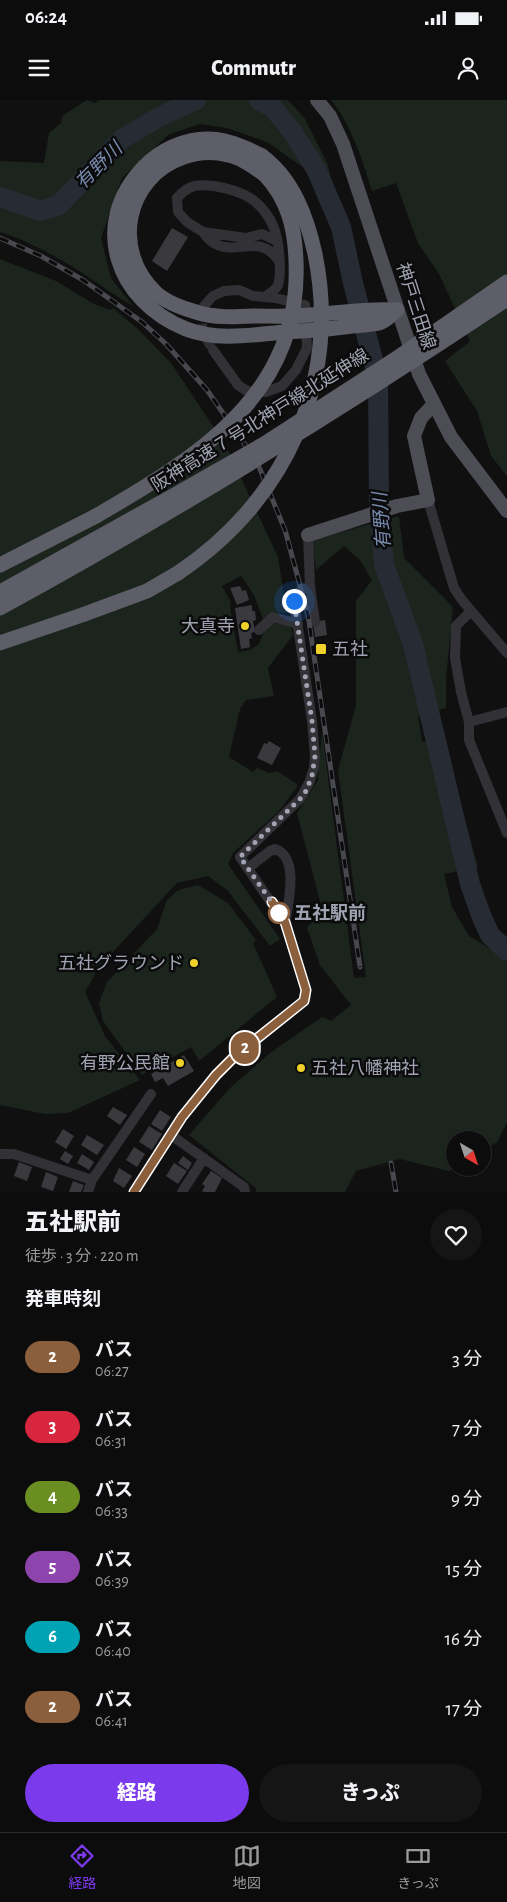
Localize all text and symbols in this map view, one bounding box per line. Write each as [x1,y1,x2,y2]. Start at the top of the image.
text: 06:24 [25,8,67,27]
icon: menu [25,54,53,82]
icon: person [454,54,482,82]
text: Commutr [211,57,296,79]
water label: 有野川 [71,137,127,193]
street label: 神戸三田線 [393,260,439,352]
street label: 阪神高速７号北神戸線北延伸線 [148,345,372,495]
water label: 有野川 [370,490,394,550]
your location [282,589,307,614]
place label: 大真寺 [181,617,235,636]
marker: 大真寺 [239,620,251,632]
place label: 五社 [332,640,368,659]
marker: 五社 [314,642,328,656]
marker: 五社駅前 [268,902,290,924]
place label: 五社駅前 [294,903,366,923]
place label: 五社グラウンド [58,953,184,973]
marker: 五社グラウンド [188,957,200,969]
line badge: 2 [229,1032,261,1064]
text: 2 [241,1039,249,1057]
place label: 有野公民館 [80,1053,170,1073]
marker: 有野公民館 [174,1057,186,1069]
place label: 五社八幡神社 [311,1059,419,1078]
marker: 五社八幡神社 [295,1062,307,1074]
north arrow [446,1131,491,1176]
map controls [446,1131,491,1176]
button: heart [430,1209,482,1261]
text: 五社駅前 [25,1211,121,1235]
text: 徒歩 · 3 分 · 220 m [25,1248,139,1264]
text: 発車時刻 [25,1290,101,1309]
text: バス [95,1341,133,1360]
text: 2 [48,1348,57,1366]
text: 3 分 [452,1350,482,1369]
text: 06:27 [95,1363,129,1379]
text: バス [95,1411,133,1430]
text: 3 [49,1418,56,1436]
text: 7 分 [452,1420,482,1439]
text: 06:31 [95,1433,127,1449]
text: バス [95,1481,133,1500]
text: 4 [48,1488,57,1506]
text: 9 分 [451,1490,482,1509]
text: 06:33 [95,1503,128,1519]
text: バス [95,1551,133,1570]
text: 5 [49,1558,56,1576]
text: 15 分 [445,1560,482,1579]
text: 06:39 [95,1573,129,1589]
text: バス [95,1621,133,1640]
text: 6 [48,1628,57,1646]
text: 16 分 [444,1630,482,1649]
text: 06:40 [95,1643,131,1659]
text: バス [95,1691,133,1710]
text: 2 [48,1698,57,1716]
text: 17 分 [445,1700,482,1719]
text: 06:41 [95,1713,128,1729]
button: 経路 [25,1764,249,1822]
button: きっぷ [259,1764,482,1822]
tab: 経路 [68,1842,96,1893]
tab: 地図 [233,1842,261,1893]
tab: きっぷ [397,1842,439,1893]

